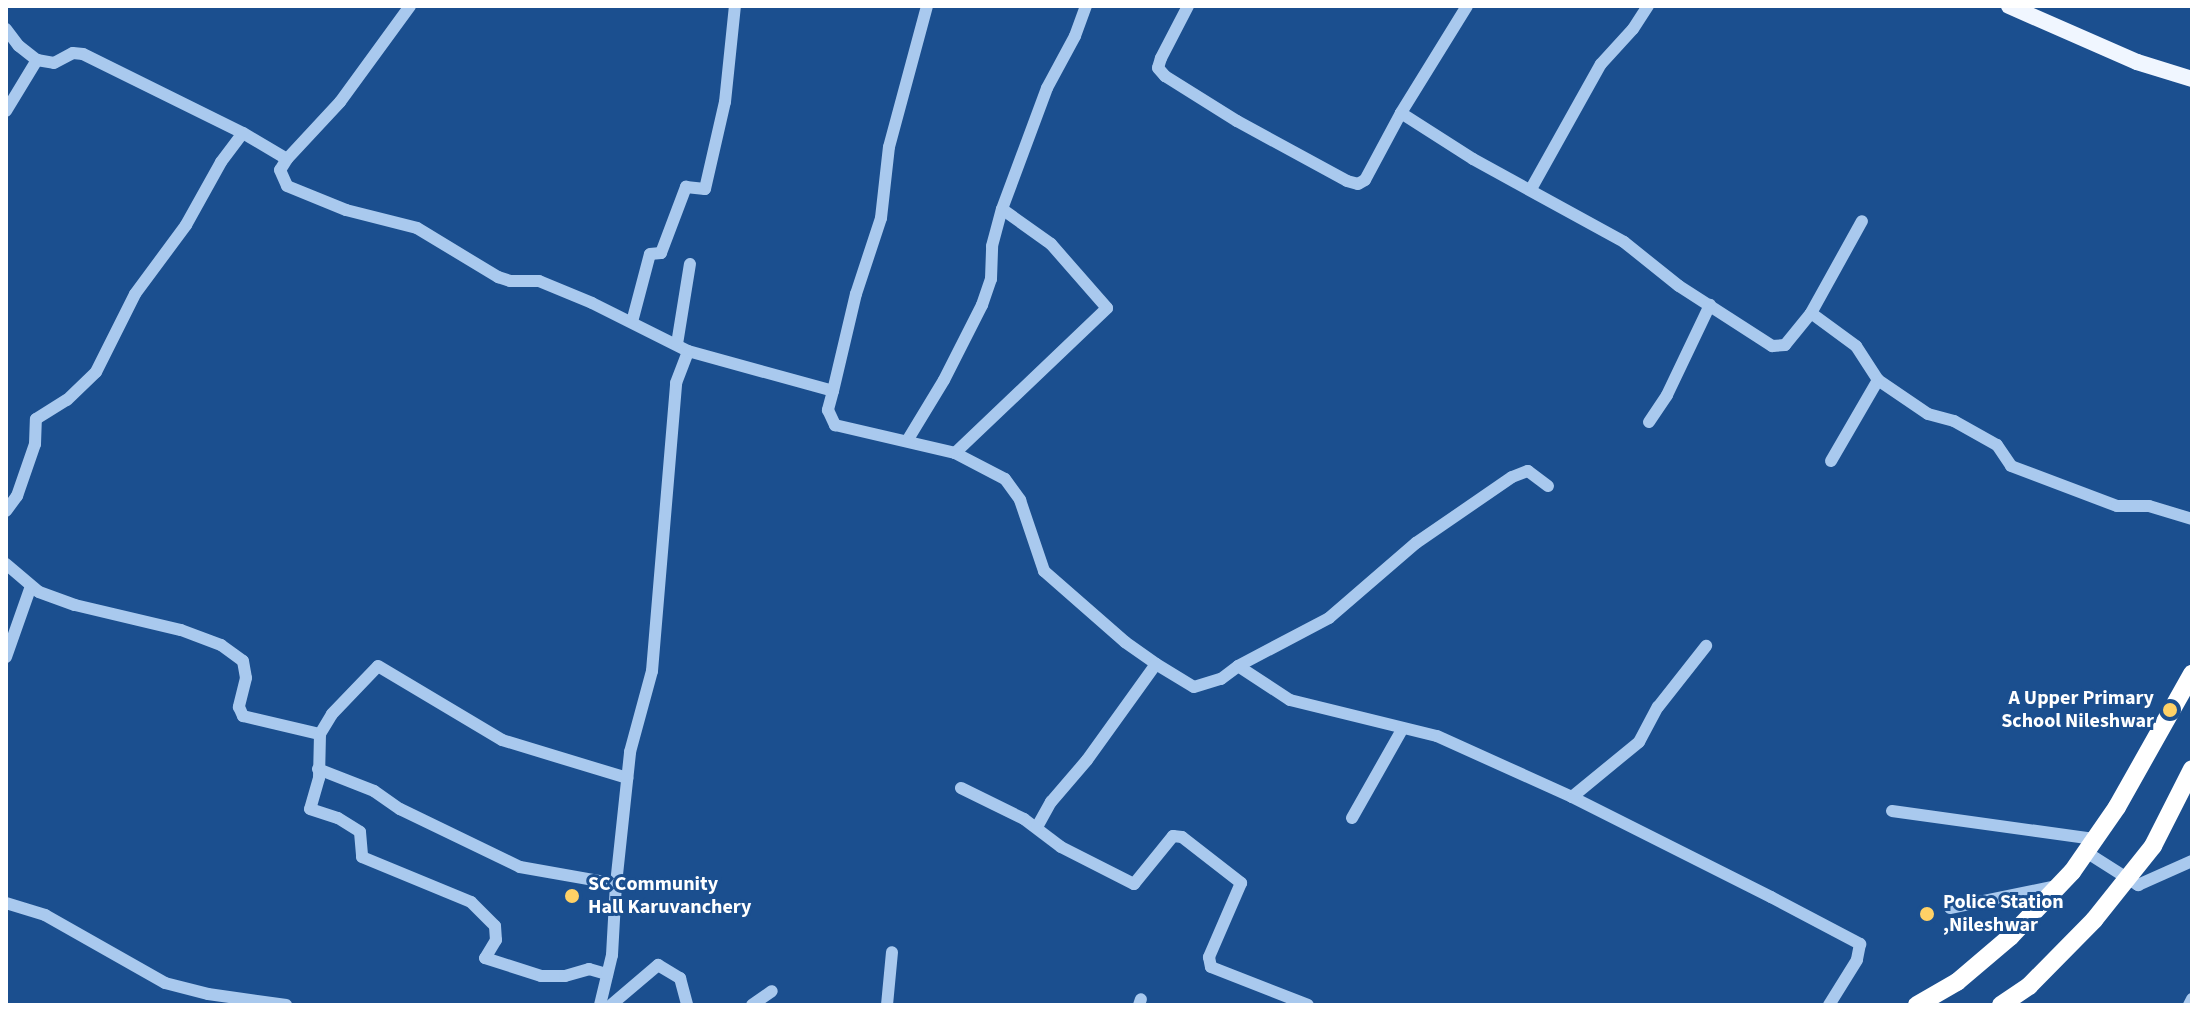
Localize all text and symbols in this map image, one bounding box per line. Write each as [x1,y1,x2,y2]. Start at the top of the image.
place label: A Upper Primary School Nileshwar [2001,686,2154,733]
marker: A Upper Primary School Nileshwar [2161,701,2179,719]
place label: SC Community Hall Karuvanchery [588,872,751,919]
marker: SC Community Hall Karuvanchery [563,887,581,905]
place label: Police Station ,Nileshwar [1943,890,2064,937]
marker: Police Station ,Nileshwar [1918,905,1936,923]

